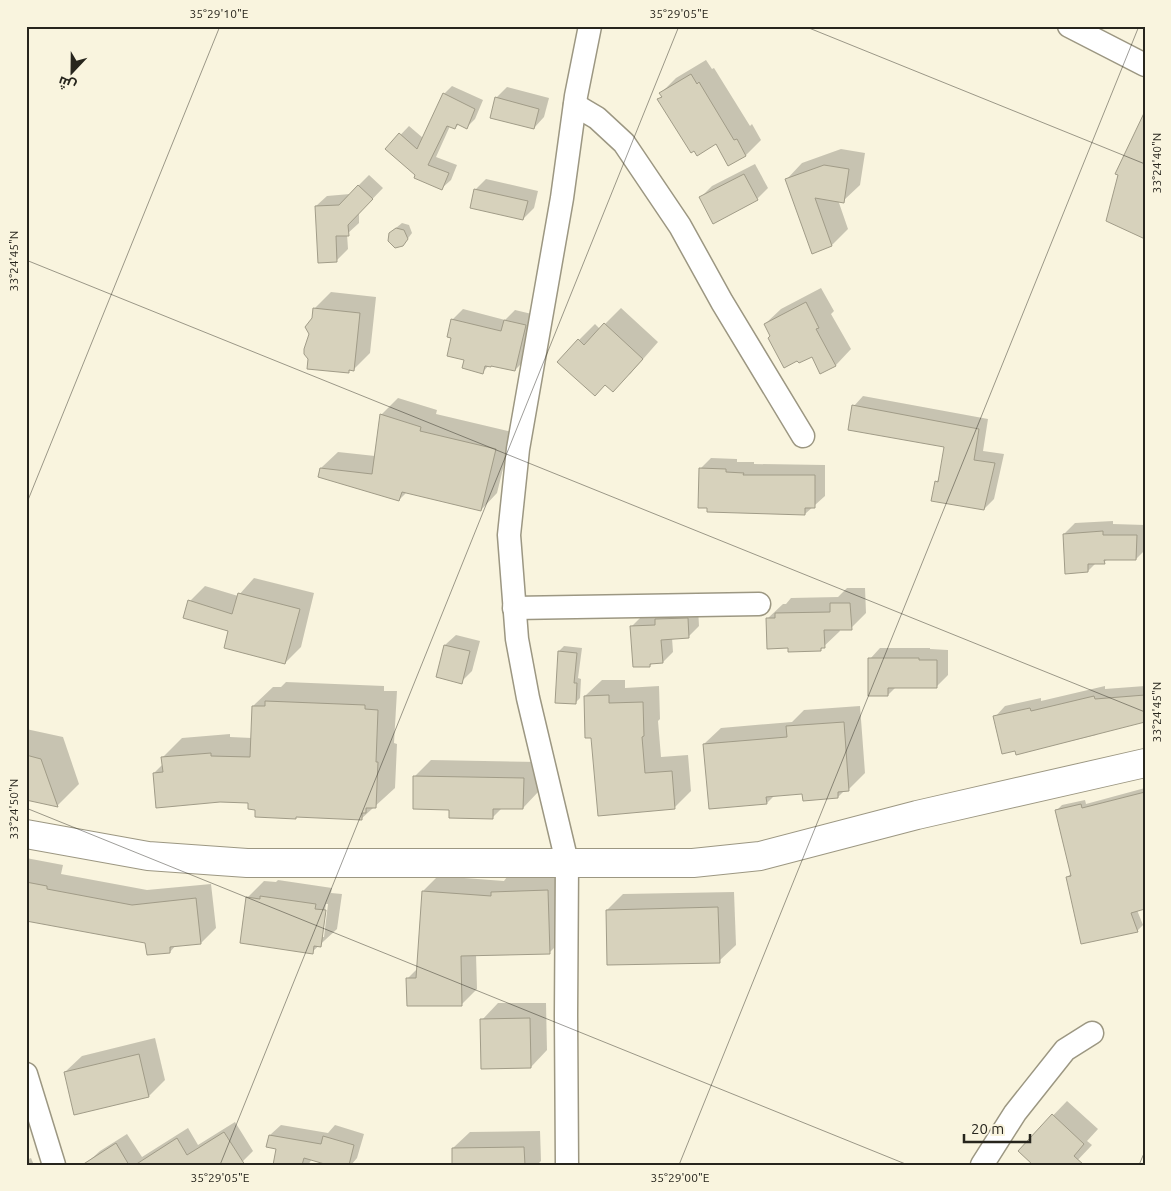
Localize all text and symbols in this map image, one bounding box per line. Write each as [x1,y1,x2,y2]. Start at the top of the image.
text: 35°29'10"E [190,7,249,20]
text: 35°29'05"E [650,7,709,20]
north arrow [48,48,98,98]
text: ش [56,72,79,95]
text: 33°24'40"N [1150,133,1163,193]
text: 33°24'45"N [7,231,20,291]
text: 33°24'45"N [1150,682,1163,742]
text: 33°24'50"N [7,779,20,839]
scale bar [964,1111,1030,1143]
text: 20 m [971,1120,1004,1137]
text: 35°29'05"E [191,1171,250,1184]
text: 35°29'00"E [651,1171,710,1184]

